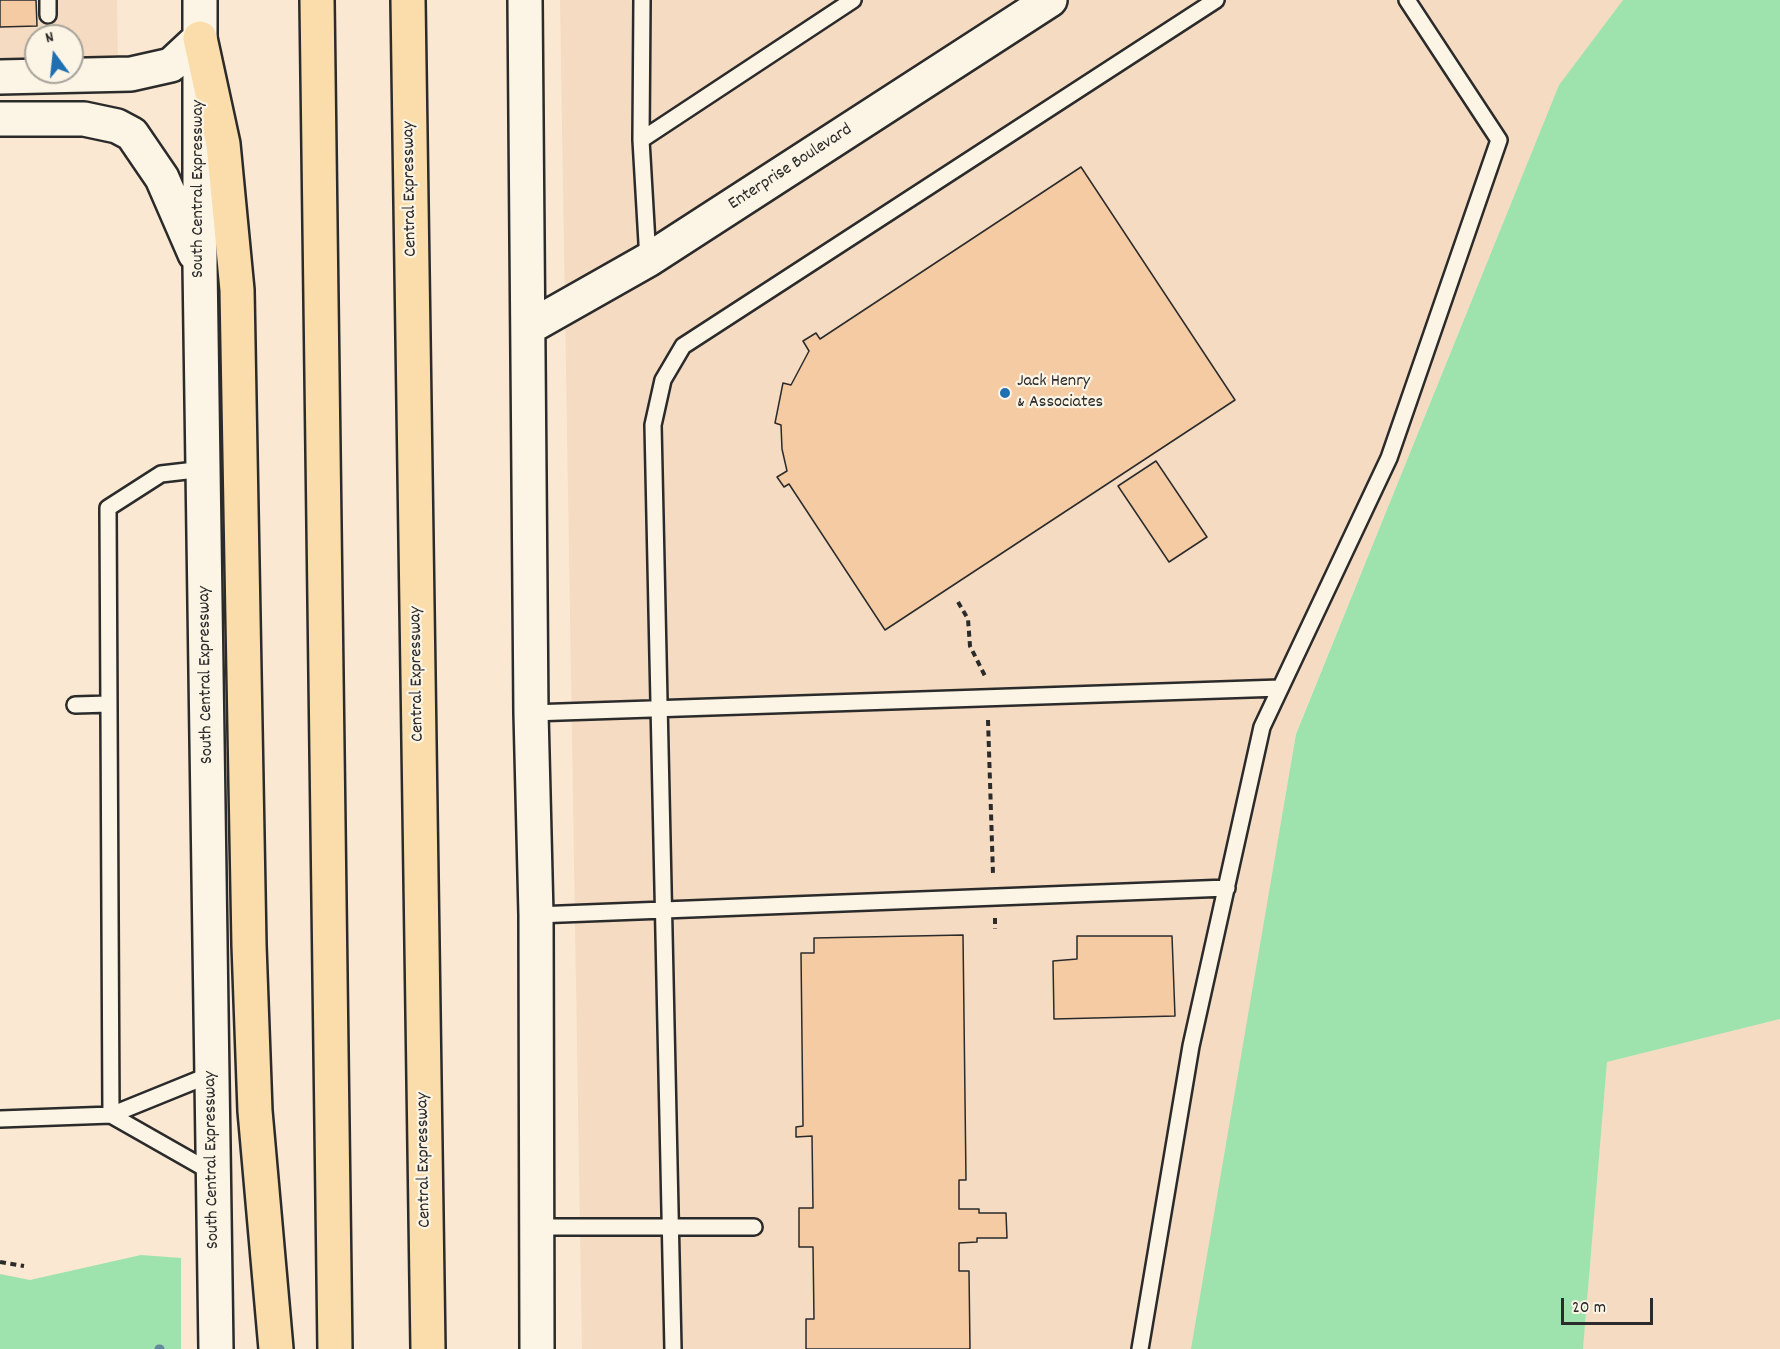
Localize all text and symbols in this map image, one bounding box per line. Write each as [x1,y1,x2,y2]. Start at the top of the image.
north arrow [24,24,84,84]
text: N [43,26,57,50]
street label: South Central Expressway [189,100,211,278]
street label: Enterprise Boulevard [725,120,857,216]
street label: Central Expressway [399,121,423,257]
place label: Jack Henry & Associates [1017,372,1103,415]
marker: Jack Henry & Associates [998,386,1012,400]
street label: South Central Expressway [195,586,219,764]
street label: Central Expressway [406,606,430,742]
street label: South Central Expressway [201,1071,225,1249]
street label: Central Expressway [413,1092,437,1228]
scale bar [1564,1286,1656,1324]
text: 20 m [1572,1296,1606,1321]

